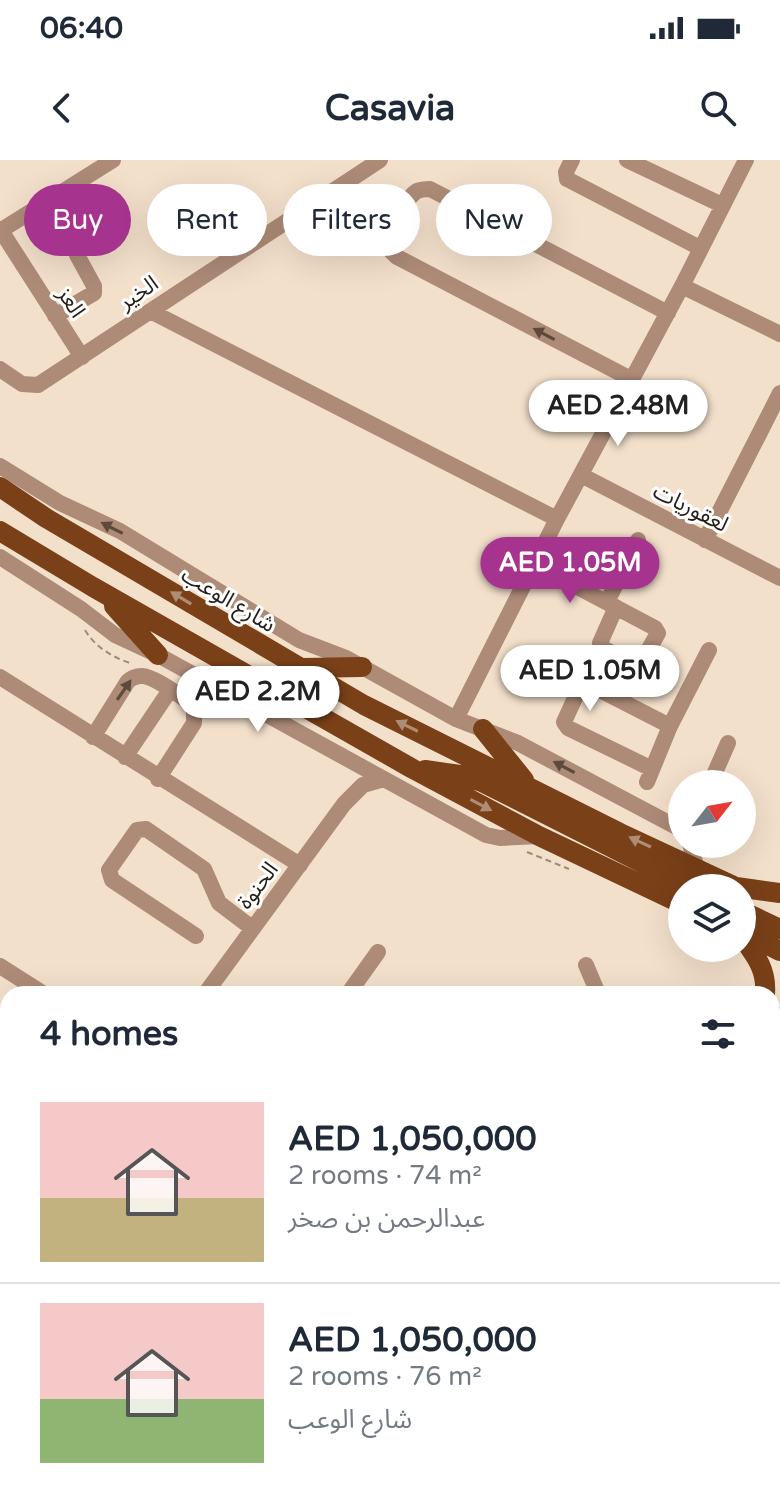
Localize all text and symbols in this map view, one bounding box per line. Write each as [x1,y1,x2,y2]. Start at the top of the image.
text: 06:40 [40,10,123,47]
icon: back [40,86,84,130]
icon: search [696,86,740,130]
text: Casavia [325,87,455,130]
chip: Buy [24,184,131,256]
chip: Rent [147,184,267,256]
chip: Filters [283,184,420,256]
chip: New [436,184,552,256]
street label: الخير [113,270,163,316]
street label: العز [51,282,91,323]
one-way arrow [532,327,555,340]
pin: AED 2.48M [526,380,710,448]
text: AED 2.48M [547,390,689,421]
street label: لعقوريات [649,478,732,538]
one-way arrow [101,521,124,534]
pin: AED 1.05M [478,537,662,605]
text: AED 1.05M [498,547,642,578]
street label: شارع الوعب [175,562,280,641]
one-way arrow [170,591,192,605]
pin: AED 1.05M [498,645,682,713]
text: AED 1.05M [518,655,662,686]
pin: AED 2.2M [175,666,341,734]
text: AED 2.2M [195,676,321,707]
one-way arrow [116,679,131,700]
one-way arrow [396,719,419,733]
one-way arrow [552,760,575,773]
north arrow [668,770,756,858]
map controls [668,770,756,962]
one-way arrow [470,798,492,812]
one-way arrow [628,836,651,849]
street label: الحنوة [232,857,284,914]
button: layers [668,874,756,962]
icon: filters [696,1012,740,1056]
text: 4 homes [40,1014,178,1055]
text: AED 1,050,000 [288,1119,537,1160]
icon: home [104,1134,200,1230]
text: 2 rooms · 74 m² [288,1160,482,1191]
text: عبدالرحمن بن صخر [288,1203,485,1234]
text: AED 1,050,000 [288,1320,537,1361]
icon: home [104,1335,200,1431]
text: 2 rooms · 76 m² [288,1361,482,1392]
text: شارع الوعب [288,1404,412,1435]

